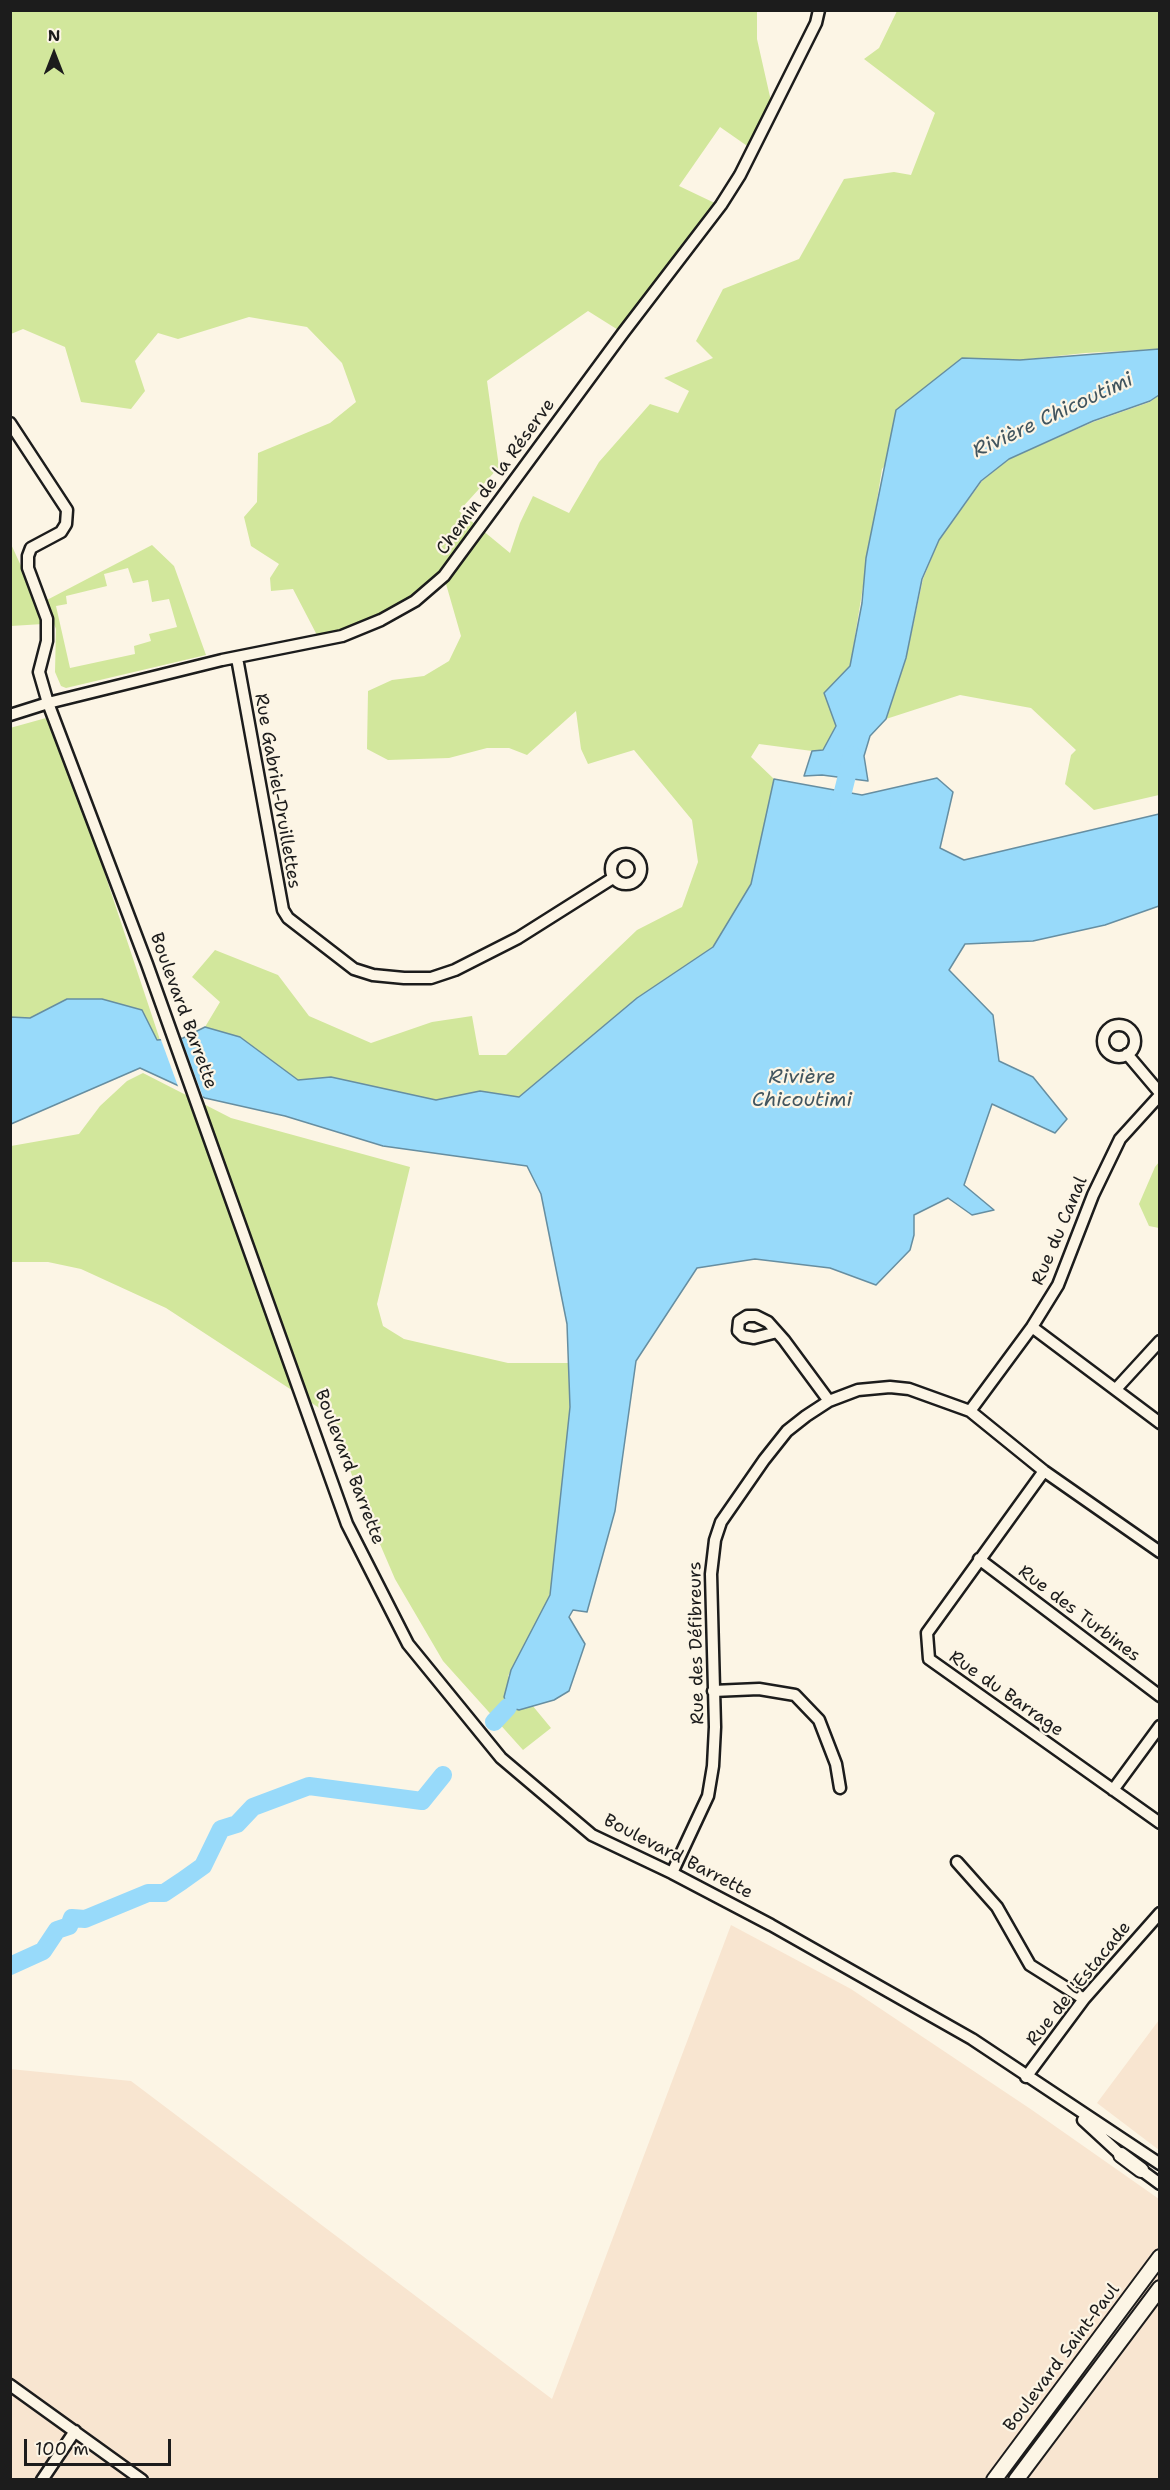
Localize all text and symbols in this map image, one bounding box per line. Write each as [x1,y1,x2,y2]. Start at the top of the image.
north arrow [24,24,84,84]
text: N [48,25,60,46]
water label: Rivière Chicoutimi [969,368,1137,464]
street label: Chemin de la Réserve [432,395,560,559]
street label: Rue Gabriel-Druillettes [249,692,305,890]
street label: Boulevard Barrette [145,930,221,1092]
water label: Rivière Chicoutimi [752,1066,852,1113]
street label: Rue du Canal [1027,1173,1093,1289]
street label: Boulevard Barrette [309,1386,389,1548]
street label: Rue des Défibreurs [685,1561,709,1725]
street label: Rue des Turbines [1014,1561,1144,1667]
street label: Rue du Barrage [945,1646,1067,1742]
street label: Boulevard Barrette [600,1810,756,1904]
street label: Rue de l'Estacade [1022,1917,1136,2051]
street label: Boulevard Saint-Paul [999,2280,1125,2436]
scale bar [27,2427,174,2465]
text: 100 m [35,2437,89,2461]

